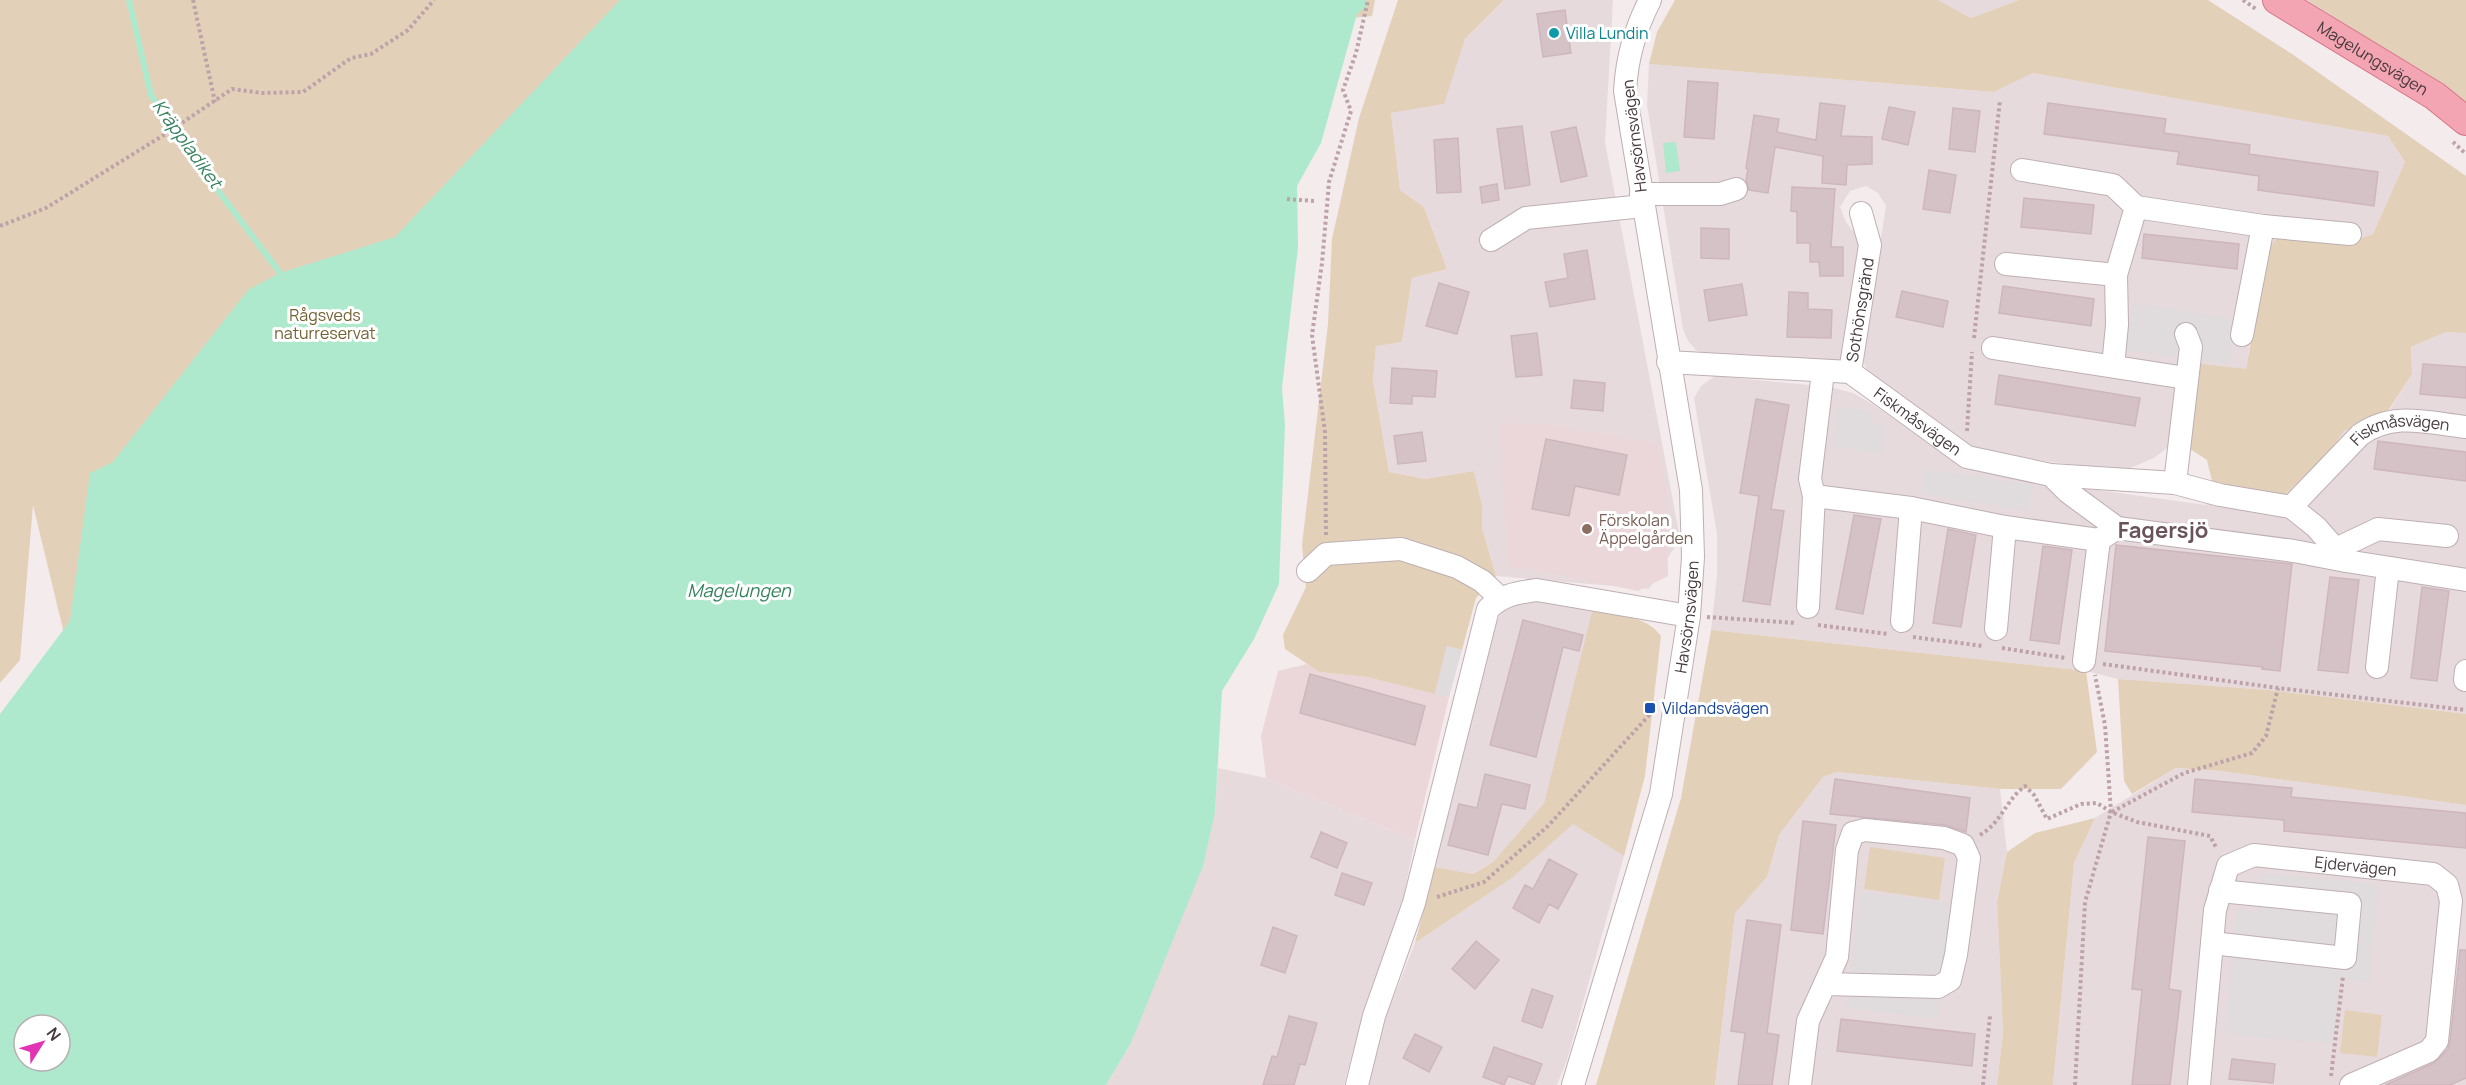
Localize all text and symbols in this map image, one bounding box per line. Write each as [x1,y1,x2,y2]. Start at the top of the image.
street label: Magelungsvägen [2313,16,2432,100]
place label: Villa Lundin [1566,22,1648,44]
marker: Villa Lundin [1547,26,1561,40]
street label: Havsörnsvägen [1616,78,1652,194]
water label: Kräppladiket [148,94,229,194]
street label: Sothönsgränd [1841,256,1879,364]
park label: Rågsveds naturreservat [274,304,376,344]
street label: Fiskmåsvägen [1869,382,1966,460]
street label: Fiskmåsvägen [2345,409,2451,450]
place label: Förskolan Äppelgården [1599,509,1693,549]
district label: Fagersjö [2118,515,2208,545]
marker: Förskolan Äppelgården [1580,522,1594,536]
street label: Havsörnsvägen [1669,560,1704,675]
water label: Magelungen [687,578,792,602]
place label: Vildandsvägen [1662,697,1769,719]
marker: Vildandsvägen [1643,701,1657,715]
street label: Ejdervägen [2313,850,2398,881]
north arrow [12,1013,72,1073]
text: N [42,1023,66,1045]

